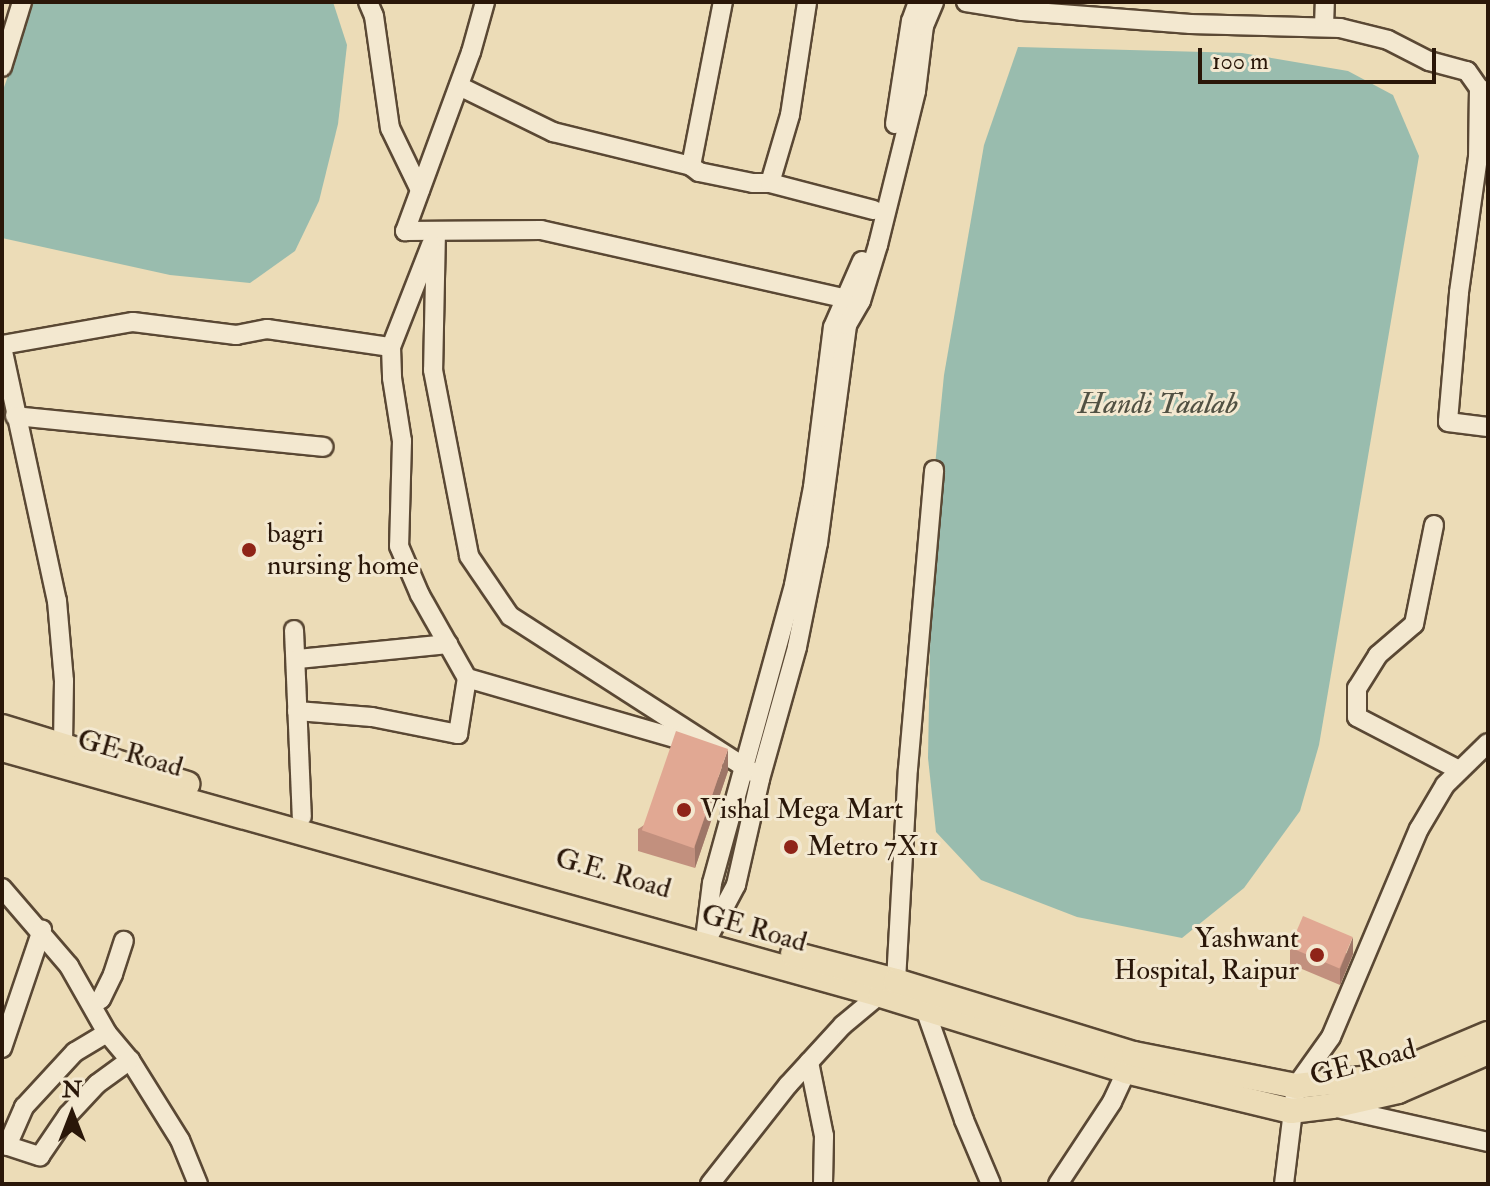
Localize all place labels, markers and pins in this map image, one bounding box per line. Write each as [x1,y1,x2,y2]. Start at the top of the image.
place label: bagri nursing home [267,517,419,583]
marker: bagri nursing home [238,539,260,561]
place label: Vishal Mega Mart [700,793,903,827]
marker: Vishal Mega Mart [675,801,693,819]
place label: Metro 7X11 [807,830,939,864]
marker: Metro 7X11 [782,838,800,856]
place label: Yashwant Hospital, Raipur [1114,922,1299,988]
marker: Yashwant Hospital, Raipur [1306,944,1328,966]

